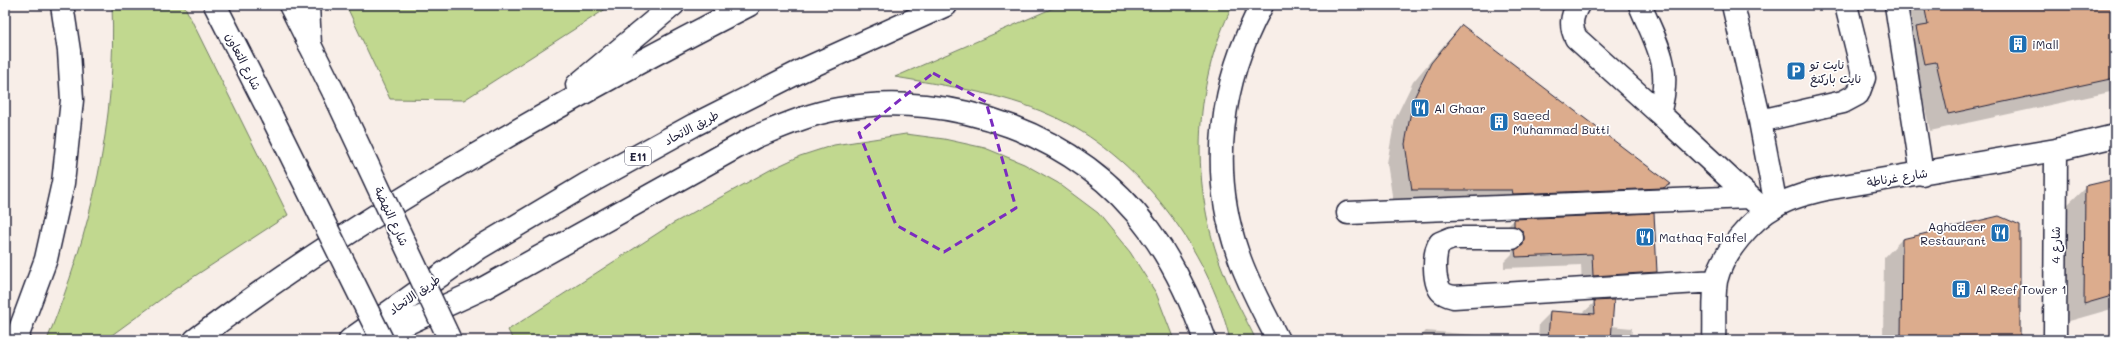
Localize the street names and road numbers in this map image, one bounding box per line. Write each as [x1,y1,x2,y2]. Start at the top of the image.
street label: شارع التعاون [221,29,265,93]
street label: طريق الاتحاد [661,106,721,148]
road number: E11 [625,147,651,165]
street label: شارع غرناطة [1865,164,1929,192]
street label: شارع النهضة [369,184,413,249]
street label: شارع 4 [2047,227,2065,263]
street label: طريق الاتحاد [385,270,443,318]

